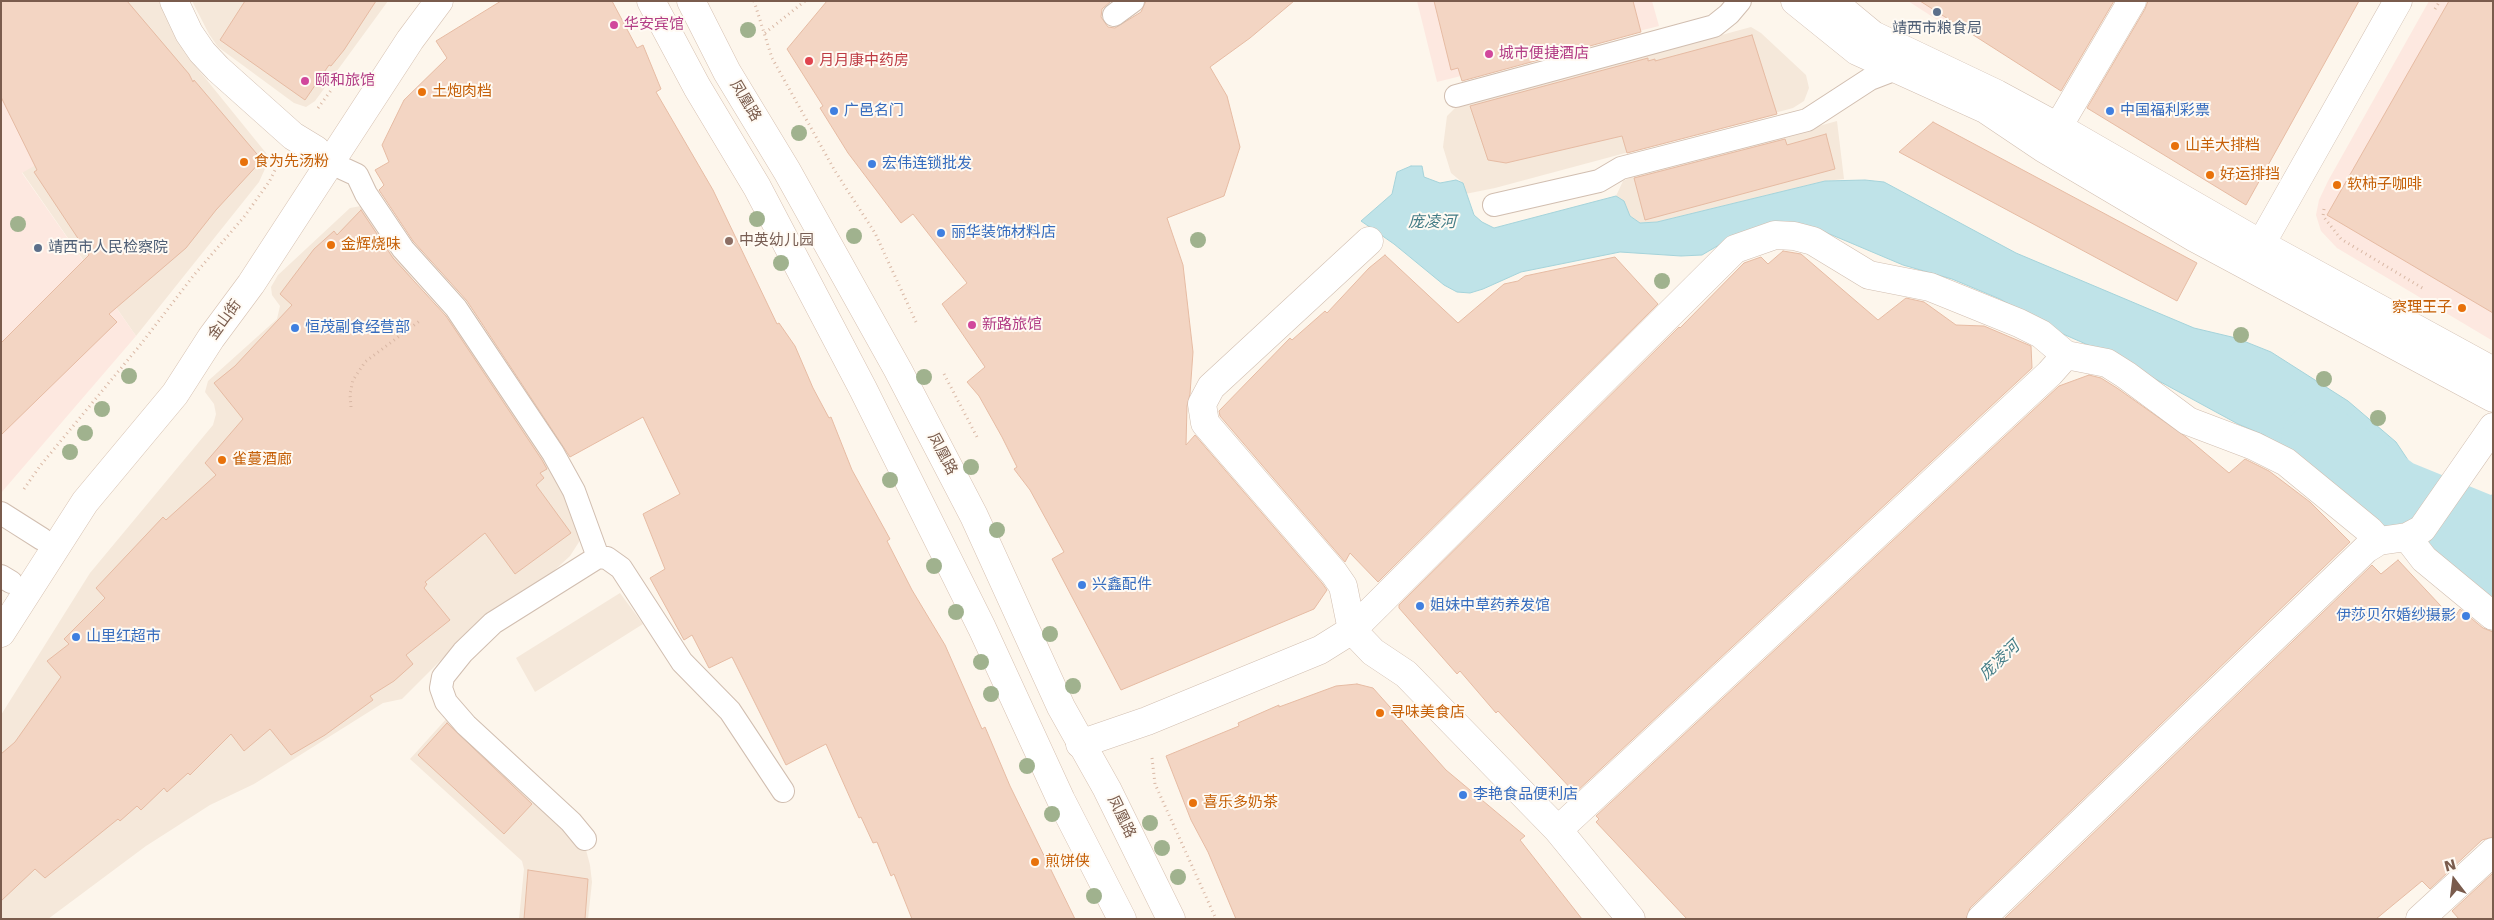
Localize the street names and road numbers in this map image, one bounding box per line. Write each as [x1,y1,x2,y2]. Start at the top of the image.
street label: 凤凰路 [726,77,764,125]
street label: 金山街 [204,297,246,343]
street label: 凤凰路 [923,430,961,478]
street label: 凤凰路 [1103,793,1139,841]

